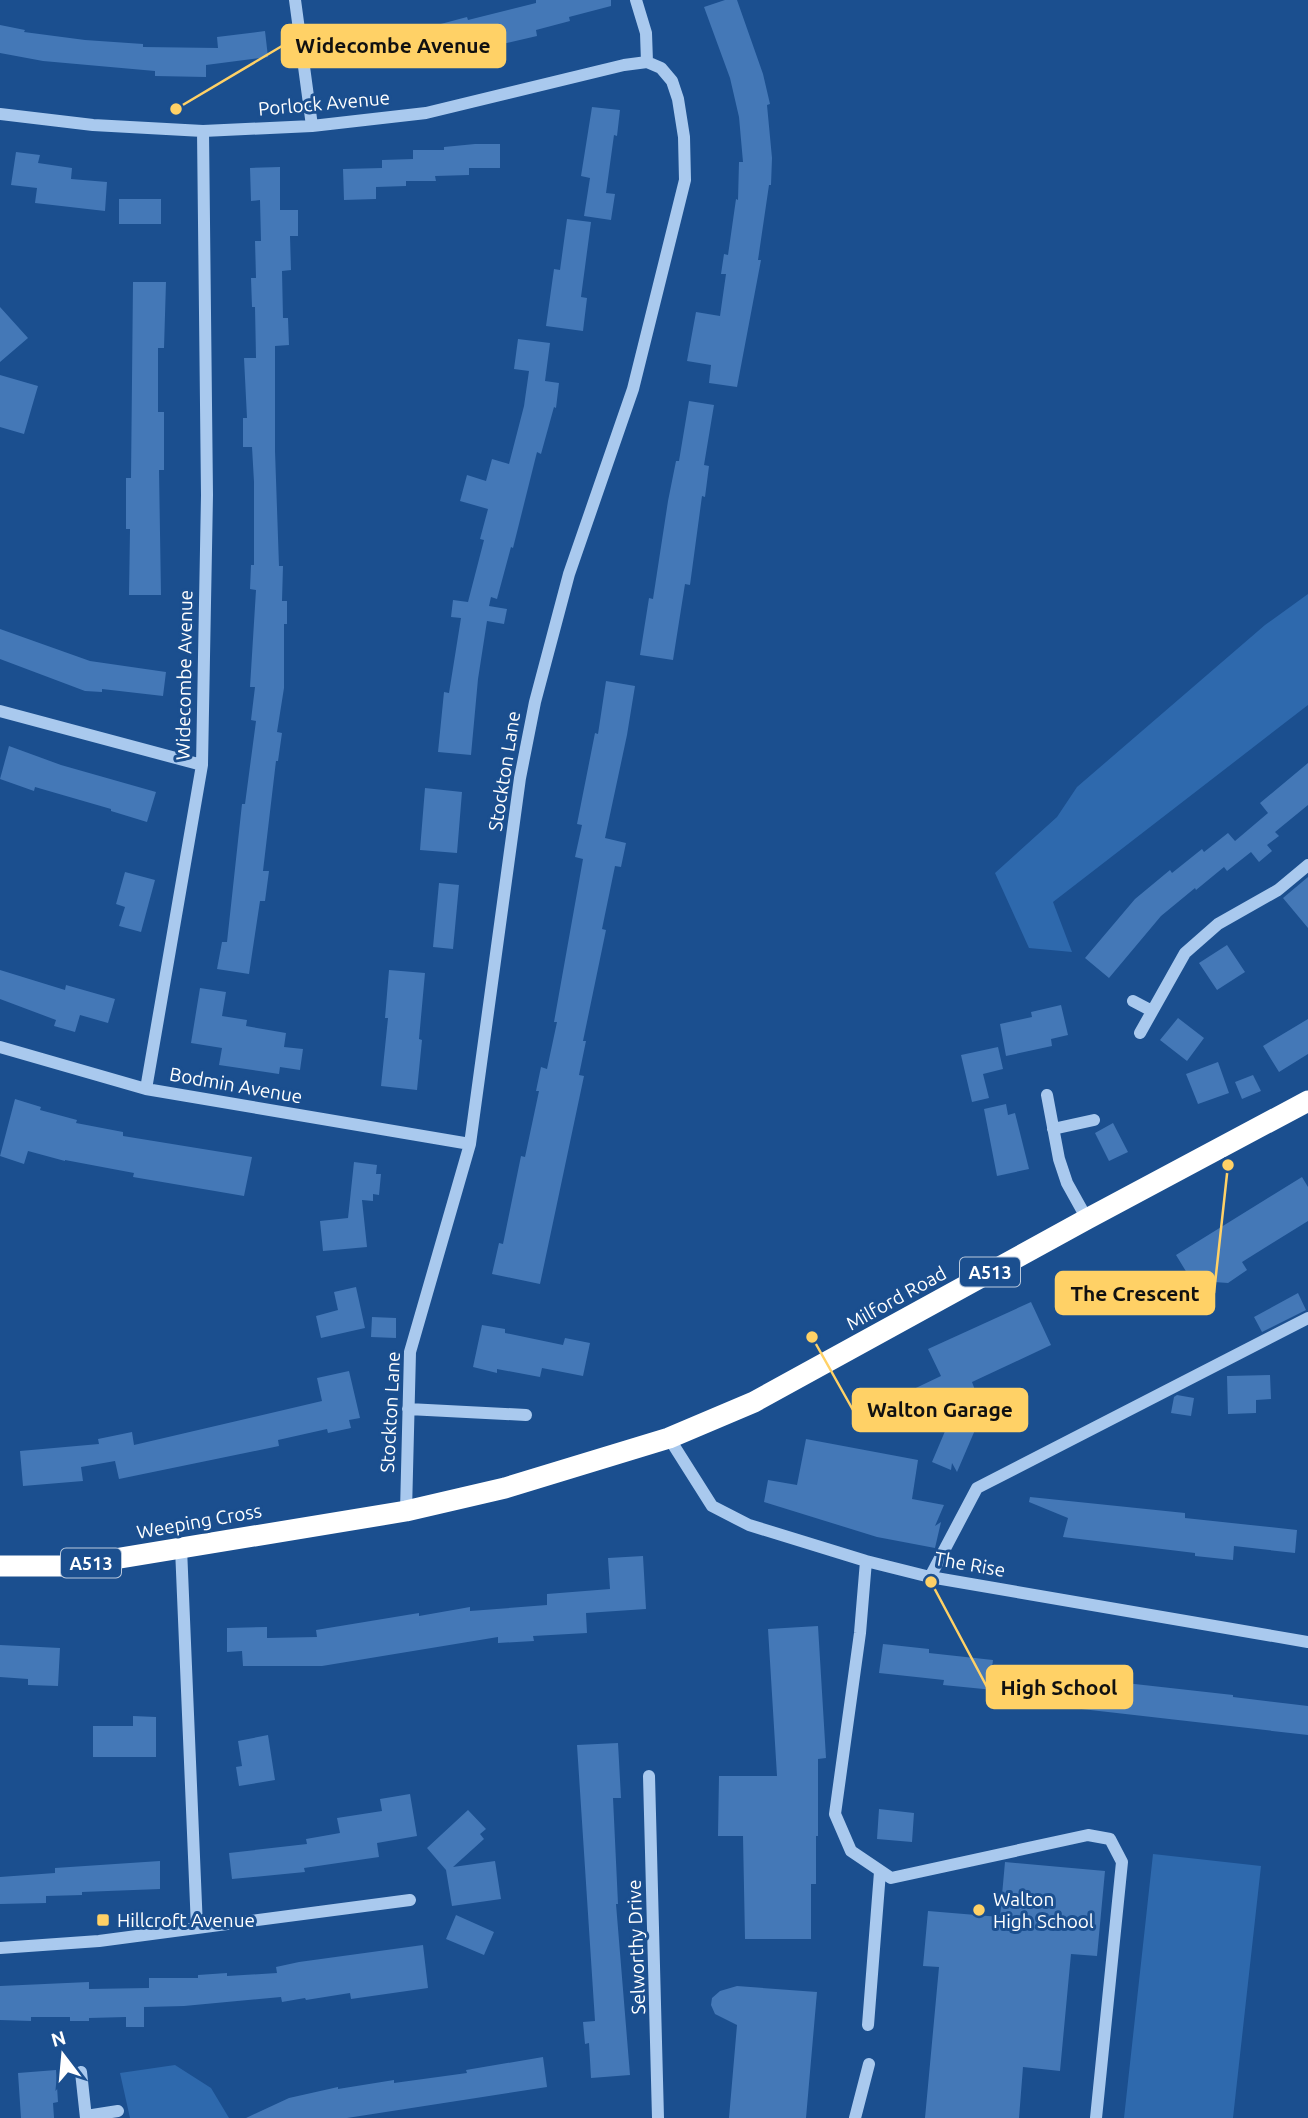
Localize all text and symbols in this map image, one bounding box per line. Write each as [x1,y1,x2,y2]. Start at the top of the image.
callout: Widecombe Avenue [282,25,505,67]
text: Widecombe Avenue [295,33,491,57]
street label: Porlock Avenue [257,86,391,120]
street label: Widecombe Avenue [172,590,196,760]
street label: Stockton Lane [484,709,524,833]
street label: Bodmin Avenue [168,1062,304,1108]
road number: A513 [960,1258,1020,1287]
street label: Milford Road [842,1261,950,1335]
callout: The Crescent [1056,1272,1214,1314]
text: The Crescent [1070,1281,1200,1305]
street label: Stockton Lane [376,1351,404,1473]
callout: Walton Garage [853,1389,1027,1431]
text: Walton Garage [867,1397,1013,1421]
street label: Weeping Cross [135,1499,263,1543]
street label: The Rise [933,1547,1007,1581]
road number: A513 [61,1548,121,1578]
callout: High School [987,1666,1132,1708]
text: High School [1001,1675,1117,1699]
street label: Selworthy Drive [623,1879,649,2015]
place label: Walton High School [993,1888,1094,1932]
marker: Walton High School [971,1902,987,1918]
place label: Hillcroft Avenue [117,1909,255,1931]
marker: Hillcroft Avenue [95,1912,111,1928]
north arrow [28,2020,98,2090]
text: N [48,2026,68,2051]

